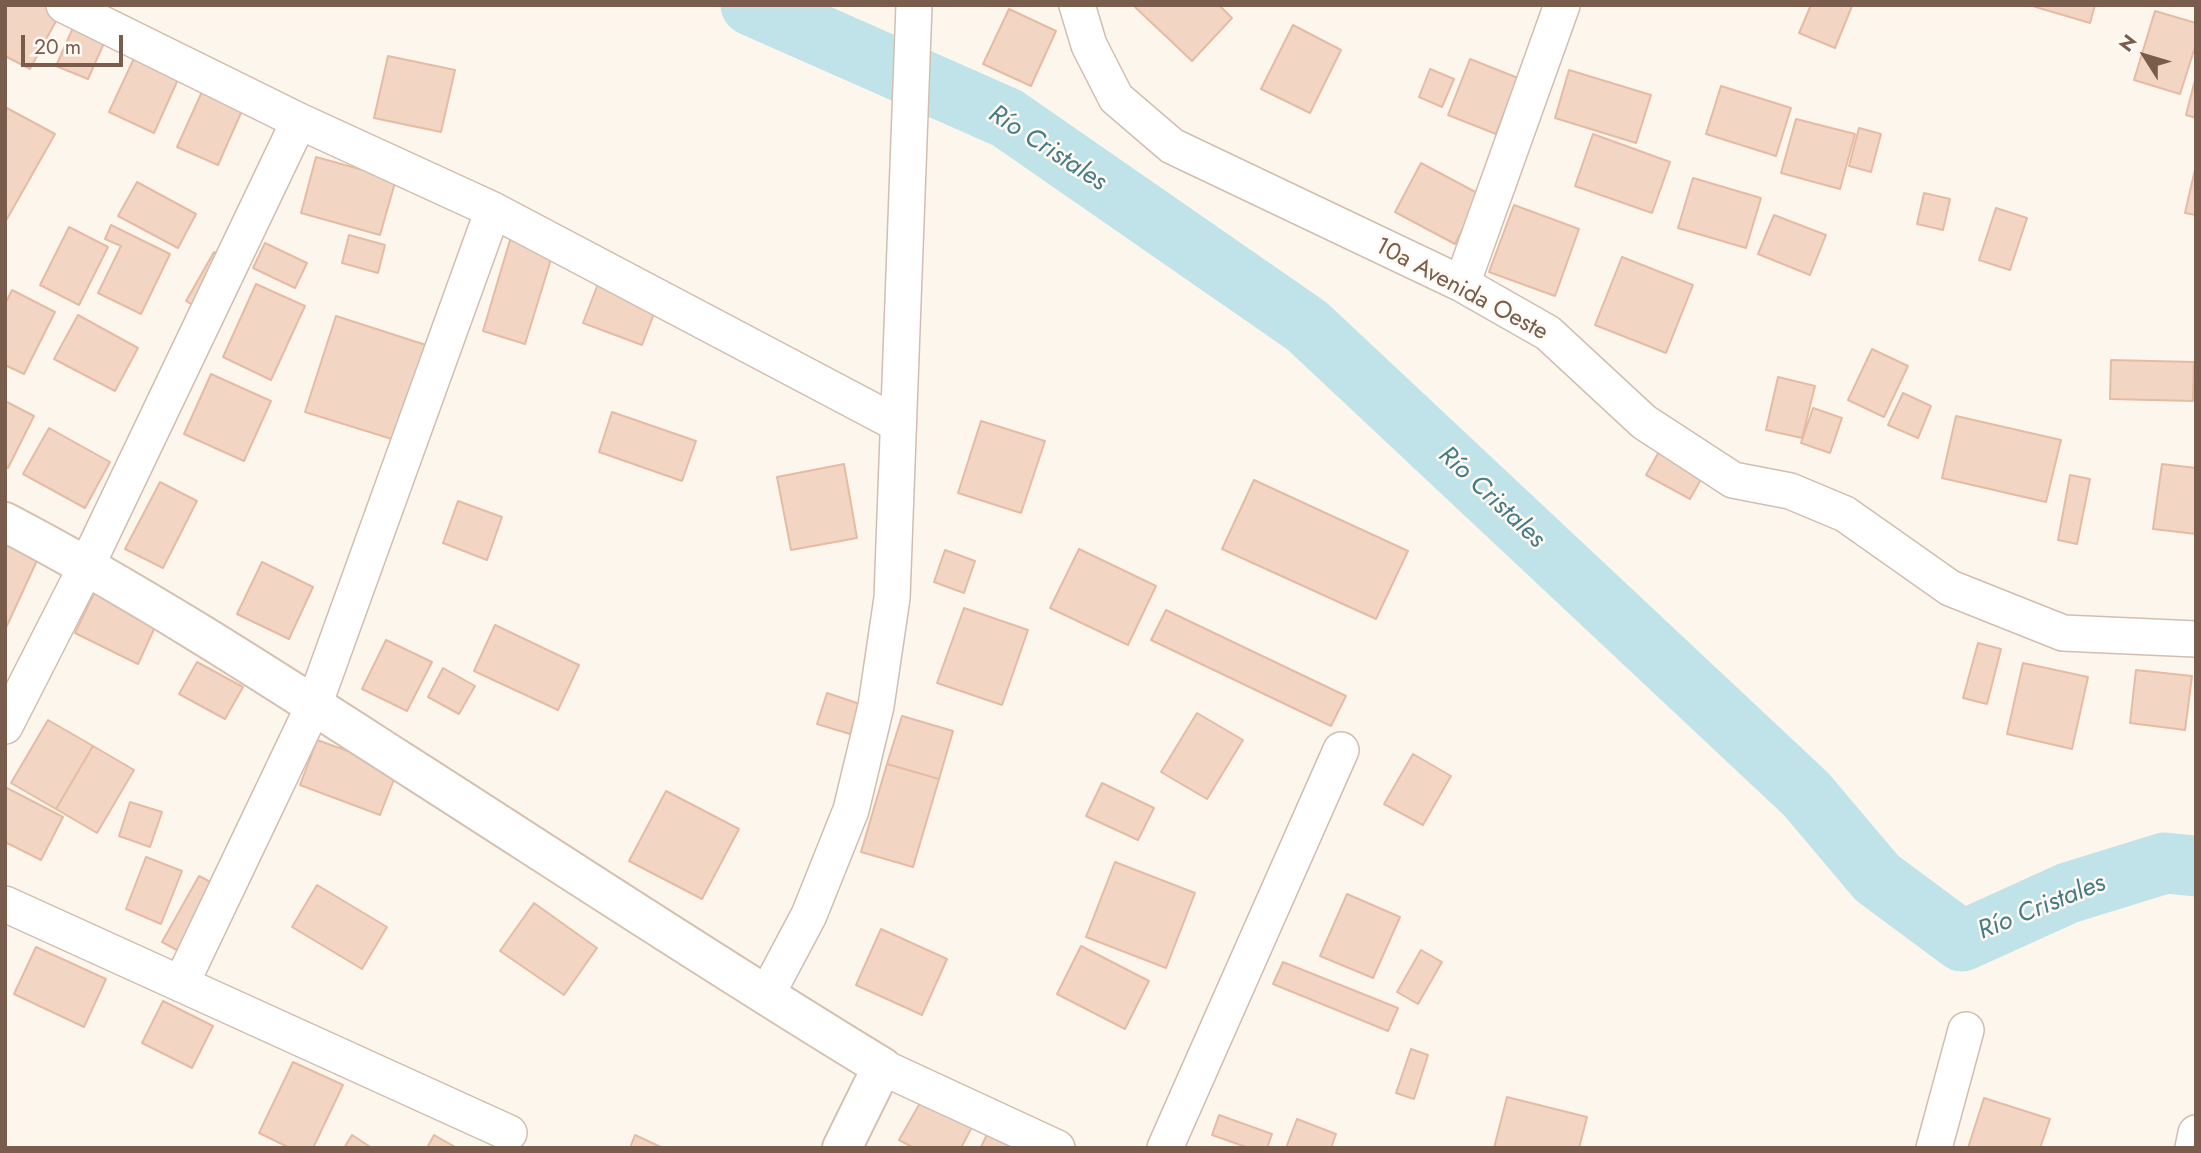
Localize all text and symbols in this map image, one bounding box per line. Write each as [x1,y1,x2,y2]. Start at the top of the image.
scale bar [24,21,126,65]
north arrow [2110,21,2180,91]
text: N [2113,29,2143,57]
text: 20 m [34,32,81,62]
water label: Río Cristales [982,99,1112,199]
street label: 10a Avenida Oeste [1370,232,1552,348]
water label: Río Cristales [1431,441,1551,555]
water label: Río Cristales [1974,868,2110,948]

